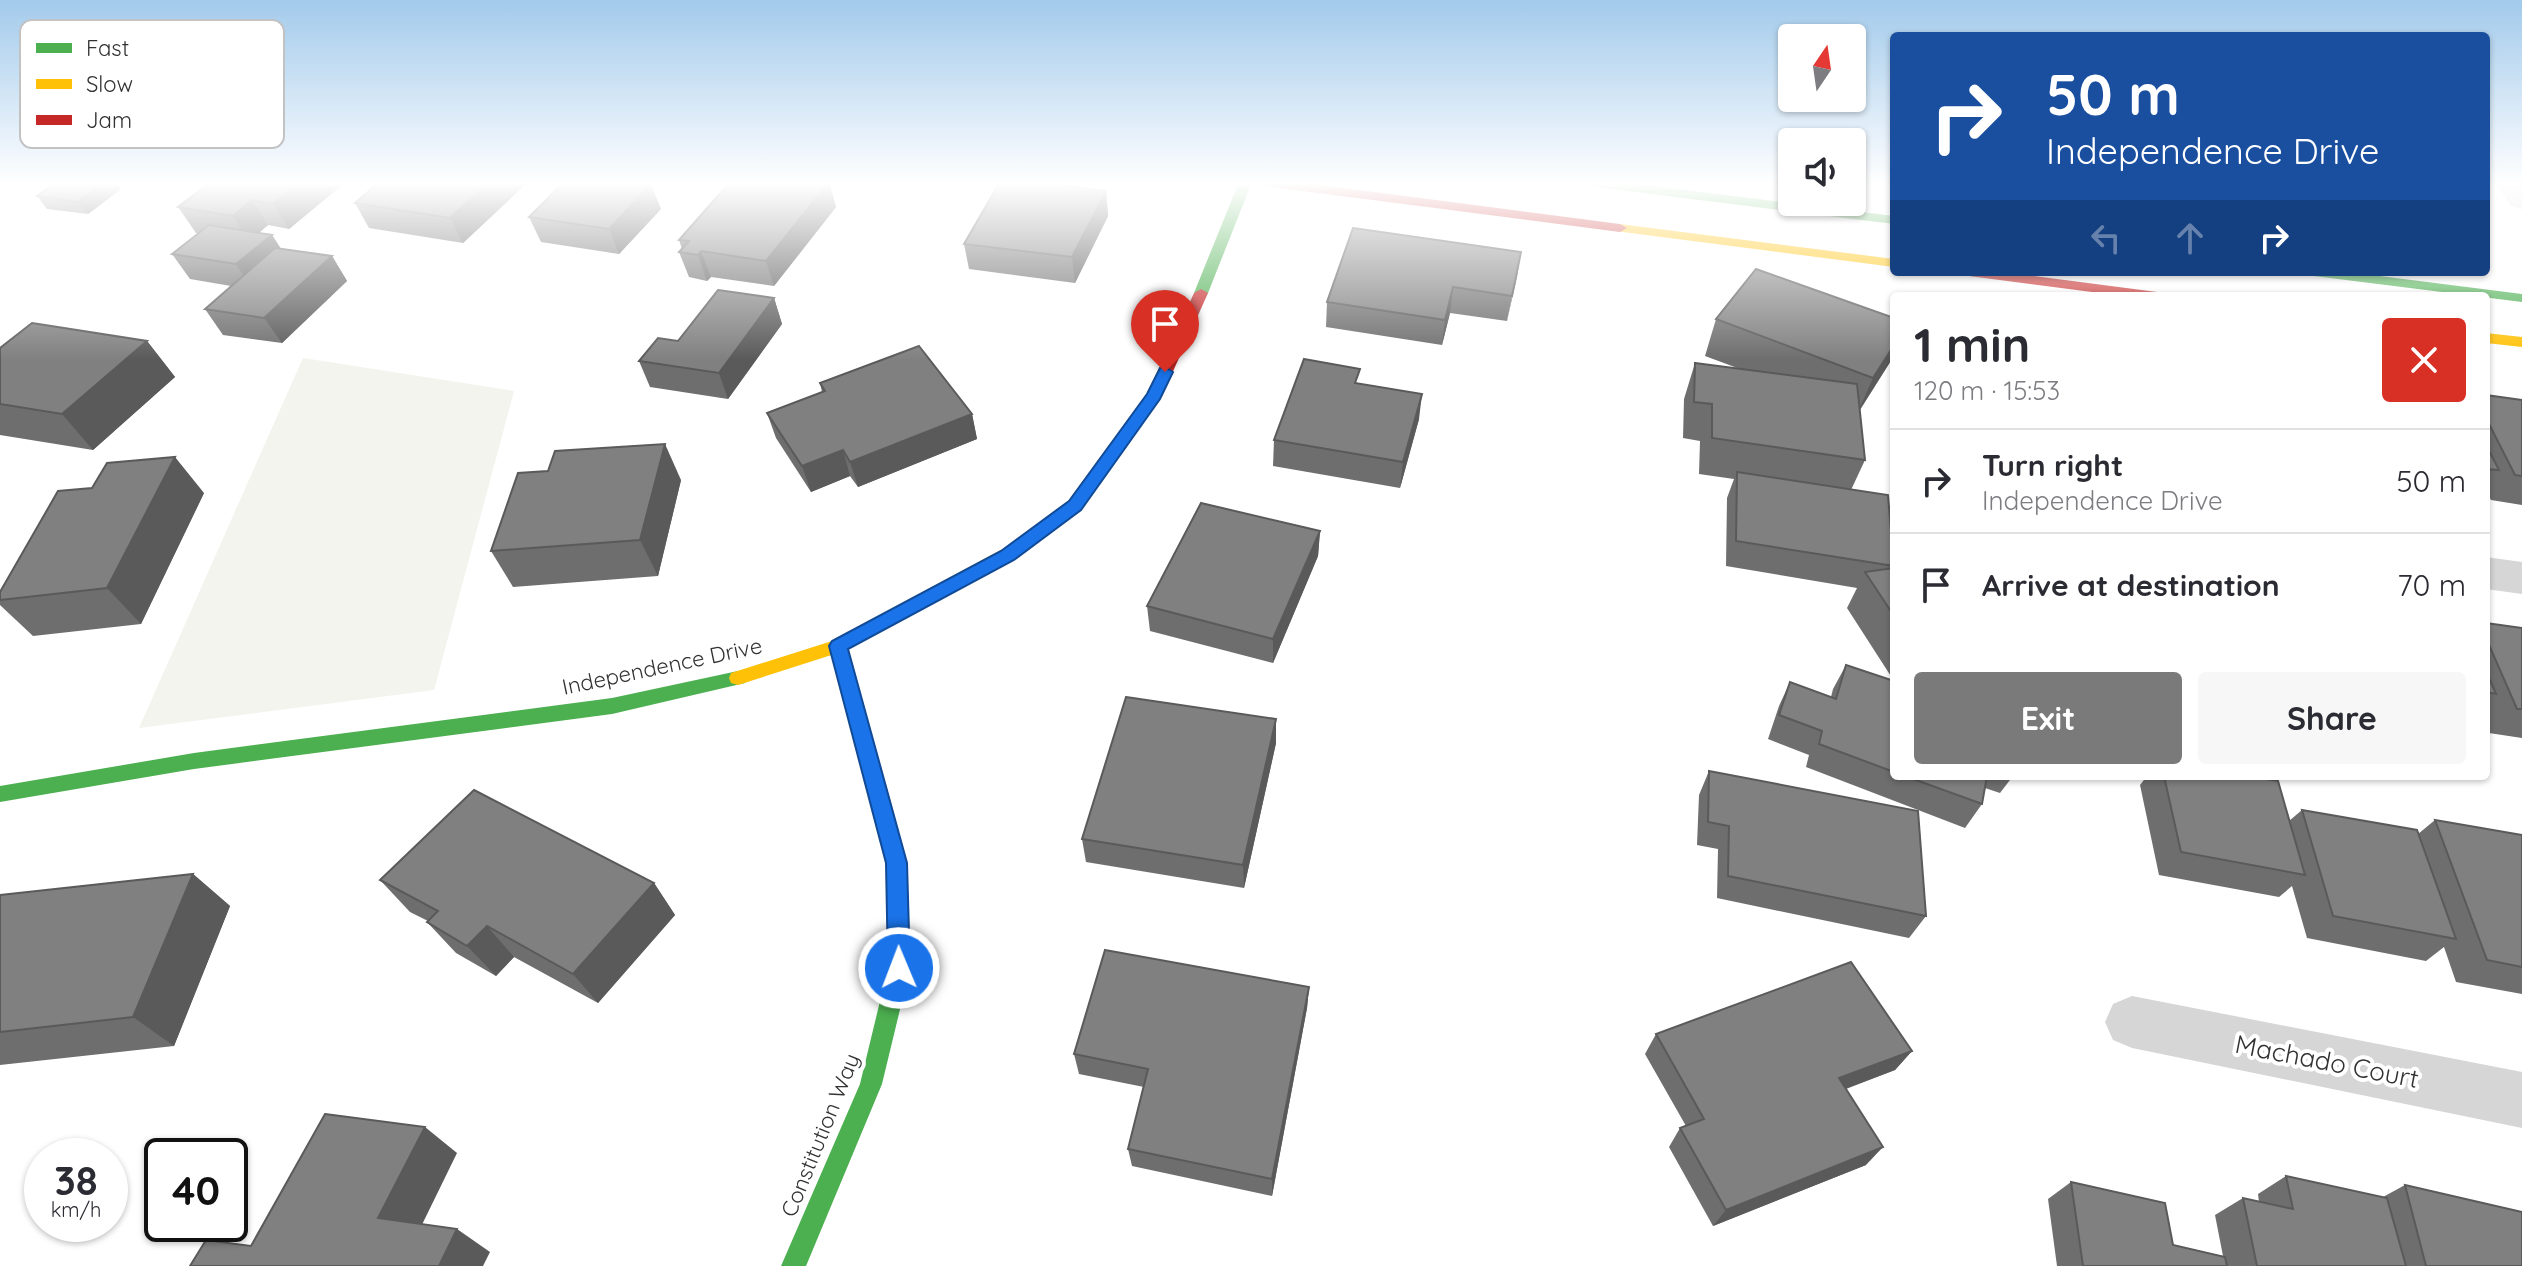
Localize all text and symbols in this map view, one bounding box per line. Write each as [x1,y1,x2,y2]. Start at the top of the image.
legend [20,20,284,148]
north arrow [1778,24,1866,112]
map controls [1778,24,1866,216]
text: Fast [86,34,129,62]
text: 50 m [2046,59,2180,129]
icon: right [1914,64,2018,168]
text: Slow [86,70,133,98]
text: Jam [86,106,132,134]
button: sound [1778,128,1866,216]
text: Independence Drive [2046,128,2379,173]
icon: left [2084,216,2128,260]
icon: ahead [2168,216,2212,260]
icon: right [2252,216,2296,260]
pin [1131,290,1199,372]
icon: arrive [1143,302,1187,346]
text: 1 min [1914,314,2030,374]
button: close [2382,318,2466,402]
text: 120 m · 15:53 [1914,374,2060,407]
text: Turn right [1982,446,2123,484]
icon: right [1914,459,1958,503]
text: 50 m [2396,462,2466,500]
text: Independence Drive [1982,484,2223,517]
icon: arrive [1914,563,1958,607]
text: Arrive at destination [1982,566,2280,604]
text: 70 m [2397,566,2466,604]
street label: Independence Drive [559,631,765,701]
button: Exit [1914,672,2182,764]
button: Share [2198,672,2466,764]
position arrow [857,926,941,1010]
street label: Machado Court [2233,1027,2421,1095]
street label: Constitution Way [774,1049,866,1221]
speed limit sign: 40 [144,1138,248,1242]
text: 38 [54,1155,98,1205]
text: km/h [51,1197,101,1222]

